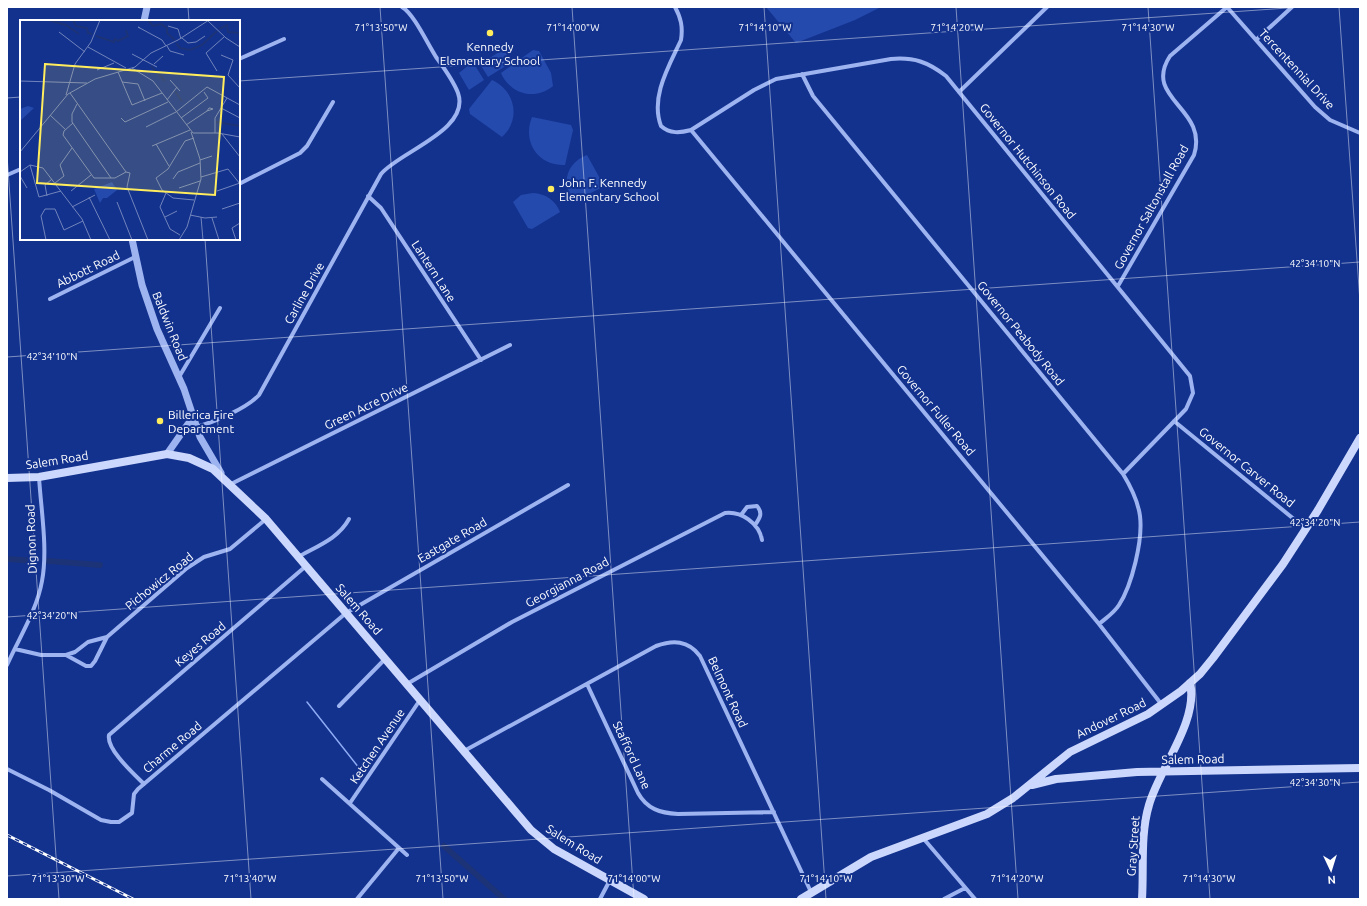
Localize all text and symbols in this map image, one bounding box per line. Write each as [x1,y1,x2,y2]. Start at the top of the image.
inset map [20,20,240,240]
text: 71°13'50"W [355,22,407,33]
text: 71°14'00"W [547,22,599,33]
text: 71°14'10"W [739,22,791,33]
text: 71°14'20"W [931,22,983,33]
text: 71°14'30"W [1122,22,1174,33]
street label: Tercentennial Drive [1257,26,1337,112]
marker: Kennedy Elementary School [485,28,495,38]
place label: Kennedy Elementary School [440,40,540,67]
street label: Governor Hutchinson Road [977,101,1079,221]
street label: Governor Saltonstall Road [1111,143,1191,271]
place label: John F. Kennedy Elementary School [559,176,659,203]
marker: John F. Kennedy Elementary School [546,184,556,194]
street label: Lantern Lane [409,238,459,304]
street label: Abbott Road [54,248,122,290]
text: 42°34'10"N [1290,258,1340,269]
street label: Carline Drive [282,260,326,326]
street label: Governor Peabody Road [975,278,1067,388]
street label: Baldwin Road [150,290,190,362]
text: 42°34'10"N [27,351,77,362]
street label: Governor Fuller Road [894,362,978,458]
street label: Green Acre Drive [322,380,410,432]
place label: Billerica Fire Department [168,408,234,435]
marker: Billerica Fire Department [155,416,165,426]
street label: Governor Carver Road [1197,425,1297,509]
street label: Salem Road [25,449,89,471]
street label: Dignon Road [23,504,39,574]
street label: Eastgate Road [415,515,489,565]
text: 42°34'20"N [1290,517,1340,528]
street label: Pichowicz Road [123,550,195,612]
street label: Georgianna Road [523,555,611,609]
street label: Salem Road [333,581,385,637]
text: 42°34'20"N [27,610,77,621]
street label: Keyes Road [172,619,228,669]
street label: Belmont Road [706,654,750,730]
street label: Andover Road [1074,695,1148,741]
street label: Ketchen Avenue [347,706,407,786]
street label: Charme Road [140,719,204,775]
street label: Stafford Lane [611,719,653,791]
street label: Salem Road [1161,752,1225,766]
text: 42°34'30"N [1290,777,1340,788]
street label: Gray Street [1124,815,1142,877]
street label: Salem Road [544,822,604,866]
north arrow [1311,850,1351,890]
text: 71°13'30"W [32,873,84,884]
text: 71°13'40"W [224,873,276,884]
text: 71°13'50"W [416,873,468,884]
text: 71°14'00"W [608,873,660,884]
text: 71°14'10"W [800,873,852,884]
text: 71°14'20"W [991,873,1043,884]
text: 71°14'30"W [1183,873,1235,884]
text: N [1327,874,1336,886]

